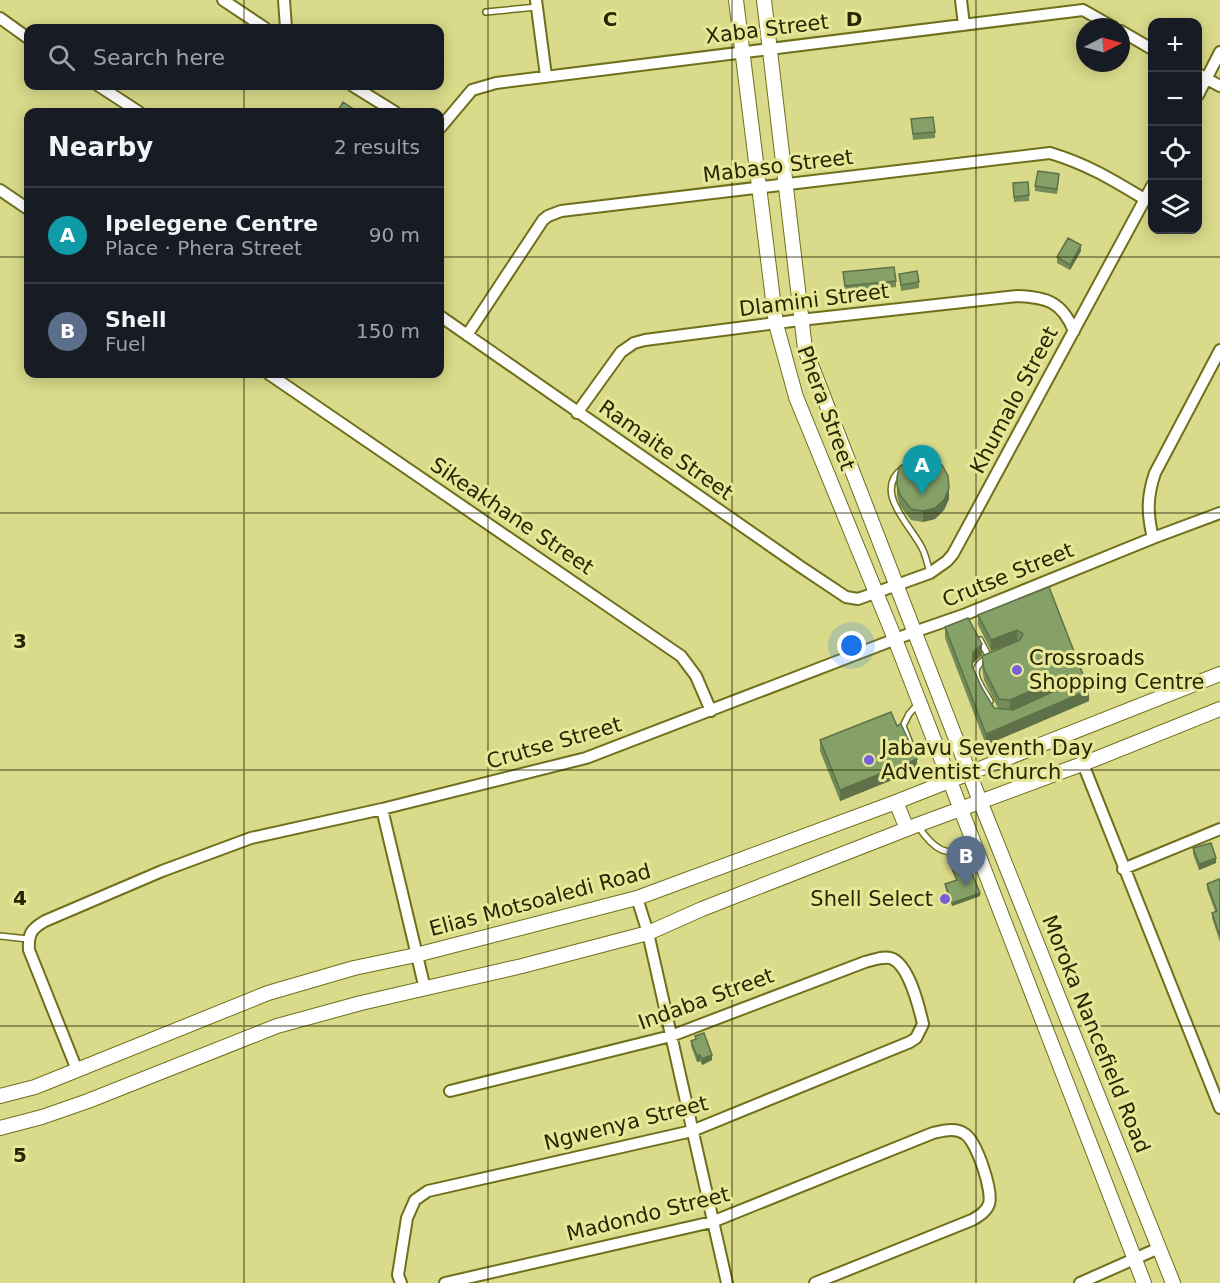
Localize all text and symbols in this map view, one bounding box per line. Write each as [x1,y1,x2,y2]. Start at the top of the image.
text: C [603,7,617,31]
text: D [846,7,862,31]
street label: Xaba Street [704,10,830,48]
north arrow [1076,18,1130,72]
map controls [1148,18,1202,234]
button: + [1148,18,1202,72]
search box [24,24,444,90]
icon: search [45,41,78,74]
text: Search here [93,45,225,70]
button: − [1148,72,1202,126]
button: locate [1148,126,1202,180]
text: Nearby [48,132,153,162]
text: 2 results [334,135,420,159]
street label: Mabaso Street [701,145,855,187]
button: layers [1148,180,1202,234]
text: Ipelegene Centre [105,211,318,236]
text: A [60,223,75,247]
text: 90 m [369,223,420,247]
text: Place · Phera Street [105,236,302,260]
street label: Dlamini Street [738,279,890,321]
text: Shell [105,307,167,332]
text: B [60,319,75,343]
text: 150 m [356,319,420,343]
street label: Khumalo Street [965,322,1063,478]
text: Fuel [105,332,146,356]
street label: Phera Street [792,342,860,474]
street label: Ramaite Street [594,395,738,505]
pin: A [902,446,942,495]
street label: Sikeakhane Street [426,453,598,579]
street label: Crutse Street [939,538,1077,612]
text: 3 [13,629,27,653]
your location [837,631,866,660]
place label: Crossroads Shopping Centre [1029,646,1205,694]
marker: Crossroads Shopping Centre [1010,663,1024,677]
street label: Crutse Street [484,712,624,774]
place label: Jabavu Seventh Day Adventist Church [879,736,1093,784]
marker: Jabavu Seventh Day Adventist Church [862,753,876,767]
pin: B [946,836,986,886]
street label: Elias Motsoaledi Road [426,859,654,941]
text: 4 [13,886,27,910]
place label: Shell Select [810,887,933,911]
marker: Shell Select [938,892,952,906]
street label: Moroka Nancefield Road [1037,912,1155,1156]
street label: Indaba Street [635,963,777,1035]
street label: Ngwenya Street [541,1091,711,1155]
text: 5 [13,1143,27,1167]
street label: Madondo Street [564,1182,732,1246]

